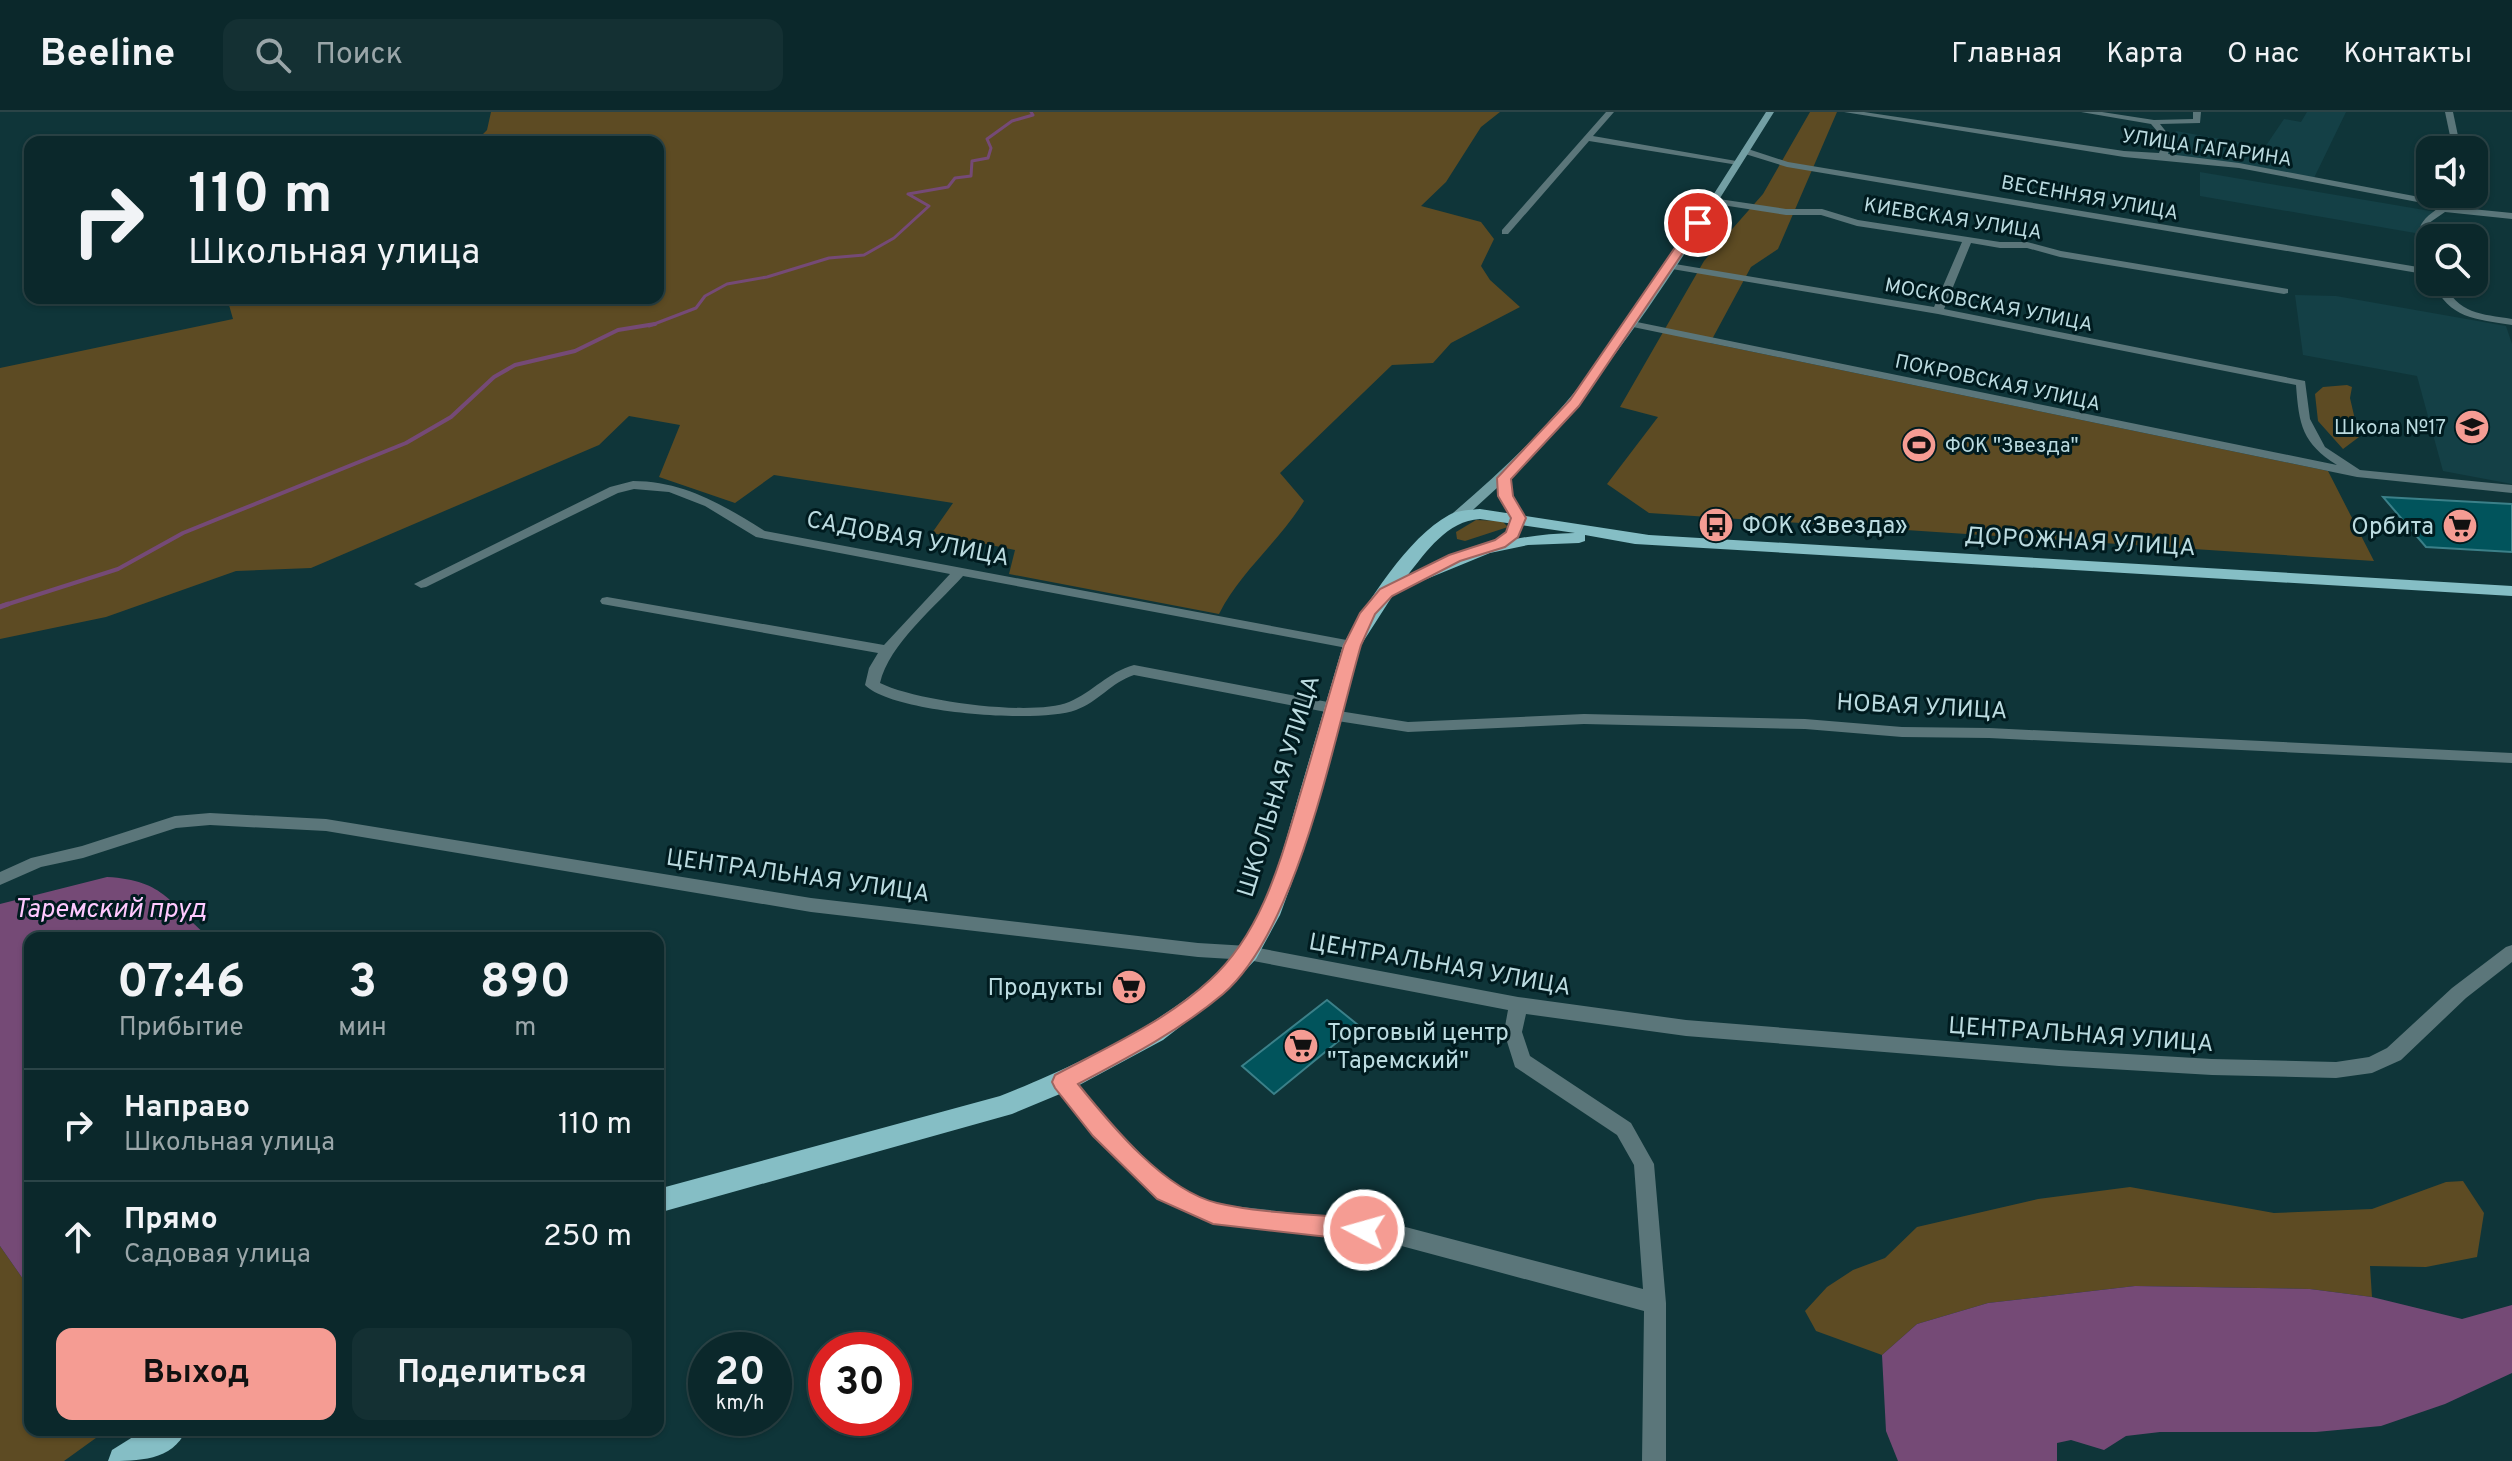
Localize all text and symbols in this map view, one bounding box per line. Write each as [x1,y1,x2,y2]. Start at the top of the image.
search box [223,19,783,91]
text: Beeline [40,31,175,80]
icon: search [251,33,295,77]
text: Поиск [315,37,403,74]
text: Главная [1951,37,2062,73]
text: Карта [2106,37,2183,73]
text: О нас [2227,37,2300,73]
text: Контакты [2344,37,2472,73]
street label: УЛИЦА ГАГАРИНА [2120,124,2294,174]
map controls [2416,136,2488,296]
button: sound [2416,136,2488,208]
text: 110 m [188,162,333,232]
icon: right [56,168,160,272]
street label: ВЕСЕННЯЯ УЛИЦА [1999,171,2180,227]
pin [1664,189,1732,257]
street label: КИЕВСКАЯ УЛИЦА [1862,193,2044,247]
icon: arrive [1676,201,1720,245]
button: search [2416,224,2488,296]
text: Школьная улица [188,231,480,277]
street label: МОСКОВСКАЯ УЛИЦА [1882,273,2095,339]
street label: ПОКРОВСКАЯ УЛИЦА [1892,349,2103,418]
school or university icon: Школа №17 [2453,408,2491,446]
place label: Школа №17 [2334,416,2446,442]
sports icon: ФОК "Звезда" [1900,426,1938,464]
place label: ФОК "Звезда" [1945,434,2079,460]
street label: САДОВАЯ УЛИЦА [804,506,1012,574]
bus stop icon: ФОК «Звезда» [1697,506,1735,544]
supermarket icon: Орбита [2441,507,2479,545]
place label: ФОК «Звезда» [1742,512,1908,542]
place label: Орбита [2351,513,2434,543]
street label: ДОРОЖНАЯ УЛИЦА [1964,522,2196,564]
street label: ШКОЛЬНАЯ УЛИЦА [1232,672,1328,901]
street label: НОВАЯ УЛИЦА [1836,689,2008,727]
street label: ЦЕНТРАЛЬНАЯ УЛИЦА [664,844,931,910]
water label: Таремский пруд [14,894,206,927]
street label: ЦЕНТРАЛЬНАЯ УЛИЦА [1306,928,1573,1004]
text: 07:46 [117,954,245,1014]
text: 3 [348,954,377,1014]
text: 890 [480,954,571,1014]
supermarket icon: Продукты [1110,968,1148,1006]
place label: Продукты [987,974,1103,1004]
text: Прибытие [119,1012,243,1045]
text: мин [338,1012,387,1045]
text: m [514,1012,536,1045]
street label: ЦЕНТРАЛЬНАЯ УЛИЦА [1947,1012,2215,1060]
place label: Торговый центр "Таремский" [1327,1019,1509,1077]
supermarket icon: Торговый центр "Таремский" [1282,1027,1320,1065]
text: Направо [124,1090,250,1127]
icon: right [56,1103,100,1147]
text: 110 m [558,1107,632,1144]
text: Школьная улица [124,1127,335,1160]
position arrow [1322,1188,1406,1272]
text: Прямо [124,1202,218,1239]
icon: ahead [56,1215,100,1259]
text: 250 m [543,1219,632,1256]
text: Садовая улица [124,1239,311,1272]
button: Выход [56,1328,336,1420]
button: Поделиться [352,1328,632,1420]
speed limit sign: 30 [808,1332,912,1436]
text: 20 [715,1349,765,1399]
text: km/h [716,1391,764,1417]

